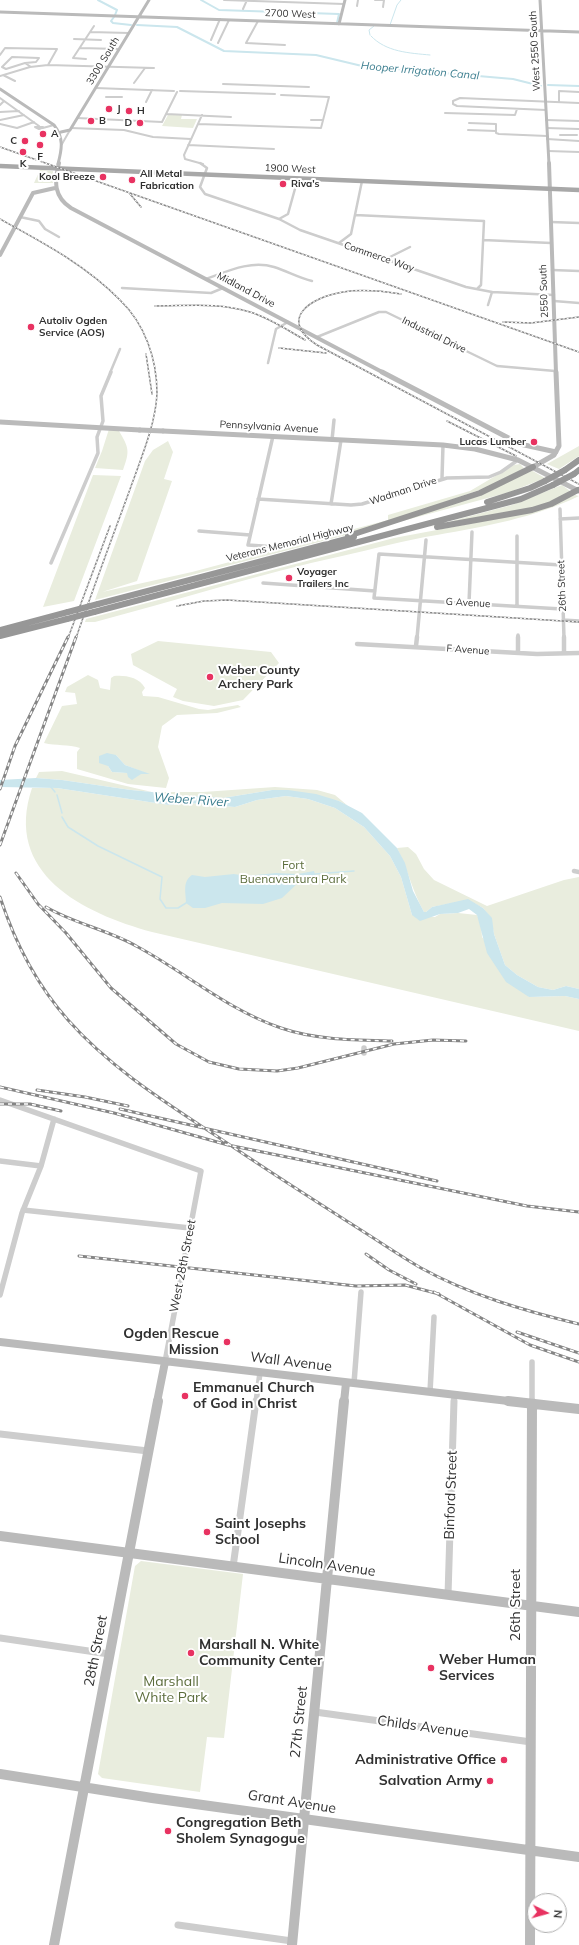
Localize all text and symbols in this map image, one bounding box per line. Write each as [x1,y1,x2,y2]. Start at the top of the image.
street label: 2700 West [264,7,316,21]
street label: West 2550 South [527,10,543,92]
street label: 3300 South [84,35,122,87]
water label: Hooper Irrigation Canal [360,59,480,83]
place label: J [117,103,121,115]
marker: J [104,104,114,114]
place label: H [137,105,145,117]
marker: H [124,106,134,116]
place label: B [99,115,106,127]
marker: B [86,116,96,126]
place label: D [124,117,132,129]
marker: D [135,118,145,128]
place label: A [51,128,58,140]
marker: A [38,129,48,139]
place label: C [10,135,17,147]
marker: C [20,136,30,146]
marker: F [35,140,45,150]
marker: K [18,147,28,157]
place label: F [37,151,43,163]
place label: K [20,158,26,170]
street label: 1900 West [264,162,316,176]
place label: All Metal Fabrication [140,168,194,192]
place label: Kool Breeze [39,171,95,183]
marker: Kool Breeze [98,172,108,182]
marker: All Metal Fabrication [127,175,137,185]
place label: Riva's [291,178,320,190]
marker: Riva's [278,179,288,189]
street label: Commerce Way [342,239,416,275]
street label: 2550 South [537,264,551,318]
street label: Midland Drive [215,270,277,310]
street label: Industrial Drive [400,314,468,356]
place label: Autoliv Ogden Service (AOS) [39,315,107,338]
marker: Autoliv Ogden Service (AOS) [26,322,36,332]
street label: Pennsylvania Avenue [219,418,319,436]
place label: Lucas Lumber [460,436,526,448]
marker: Lucas Lumber [529,437,539,447]
street label: Wadman Drive [368,474,438,508]
street label: Veterans Memorial Highway [225,521,355,565]
street label: 26th Street [555,560,569,612]
place label: Voyager Trailers Inc [297,566,349,590]
marker: Voyager Trailers Inc [284,573,294,583]
street label: G Avenue [445,596,491,610]
street label: F Avenue [446,643,490,657]
place label: Weber County Archery Park [218,663,300,691]
marker: Weber County Archery Park [205,672,215,682]
water label: Weber River [153,790,229,810]
park label: Fort Buenaventura Park [240,858,346,886]
street label: West 28th Street [167,1218,199,1314]
place label: Ogden Rescue Mission [123,1326,219,1358]
marker: Ogden Rescue Mission [222,1337,232,1347]
street label: Wall Avenue [249,1349,333,1375]
place label: Emmanuel Church of God in Christ [193,1380,314,1412]
marker: Emmanuel Church of God in Christ [180,1391,190,1401]
street label: Binford Street [441,1450,461,1540]
place label: Saint Josephs School [215,1516,306,1548]
marker: Saint Josephs School [202,1527,212,1537]
street label: Lincoln Avenue [277,1550,377,1580]
street label: 26th Street [508,1569,524,1641]
street label: 28th Street [81,1614,111,1688]
place label: Marshall N. White Community Center [199,1637,322,1670]
marker: Marshall N. White Community Center [186,1648,196,1658]
place label: Weber Human Services [439,1652,536,1684]
marker: Weber Human Services [426,1663,436,1673]
park label: Marshall White Park [135,1674,207,1706]
street label: 27th Street [287,1685,311,1759]
street label: Childs Avenue [376,1712,470,1742]
place label: Administrative Office [355,1752,496,1768]
marker: Administrative Office [499,1755,509,1765]
place label: Salvation Army [379,1773,482,1789]
marker: Salvation Army [485,1776,495,1786]
street label: Grant Avenue [247,1787,337,1817]
place label: Congregation Beth Sholem Synagogue [176,1815,305,1848]
marker: Congregation Beth Sholem Synagogue [163,1826,173,1836]
north arrow [527,1893,567,1933]
text: N [551,1909,565,1919]

